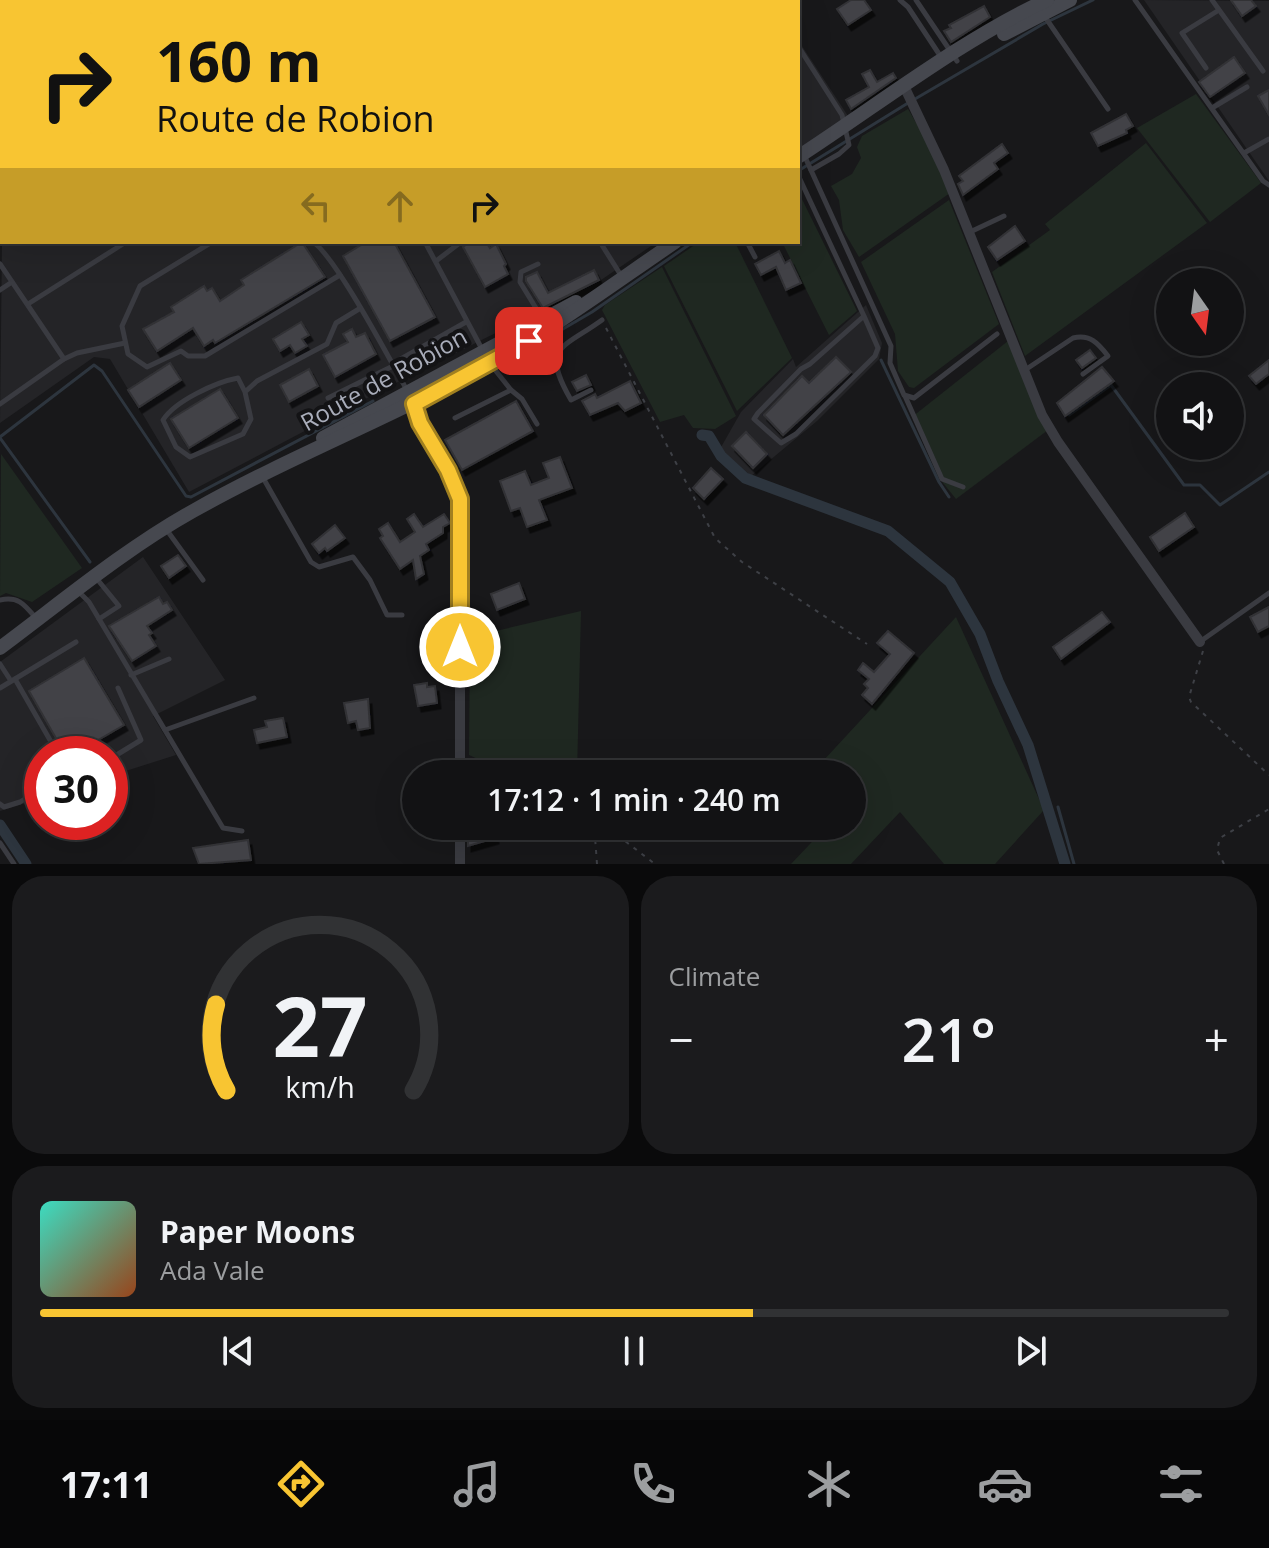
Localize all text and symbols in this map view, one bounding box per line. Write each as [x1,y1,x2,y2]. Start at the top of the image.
text: 160 m [156,22,322,98]
icon: right [24,32,128,136]
text: Route de Robion [156,94,435,143]
icon: left [294,184,338,228]
icon: ahead [378,184,422,228]
icon: right [462,184,506,228]
north arrow [1156,268,1244,356]
map controls [1156,268,1244,460]
pin [495,307,563,375]
street label: Route de Robion [294,319,473,438]
icon: arrive [507,319,551,363]
button: sound [1156,372,1244,460]
position arrow [418,605,502,689]
speed limit sign: 30 [24,736,128,840]
text: 17:12 · 1 min · 240 m [487,779,781,820]
text: Climate [669,958,760,994]
text: 27 [273,968,368,1081]
text: 21° [902,998,996,1080]
text: − [669,1009,694,1069]
text: + [1204,1009,1229,1069]
text: km/h [286,1067,355,1106]
text: Paper Moons [160,1211,355,1252]
text: Ada Vale [160,1252,265,1288]
icon: previous [216,1329,260,1373]
icon: pause [612,1329,656,1373]
icon: next [1009,1329,1053,1373]
icon: directions [273,1456,329,1512]
icon: music [449,1456,505,1512]
icon: phone [625,1456,681,1512]
icon: climate [801,1456,857,1512]
icon: car [977,1456,1033,1512]
icon: filters [1153,1456,1209,1512]
text: 17:11 [60,1460,153,1509]

